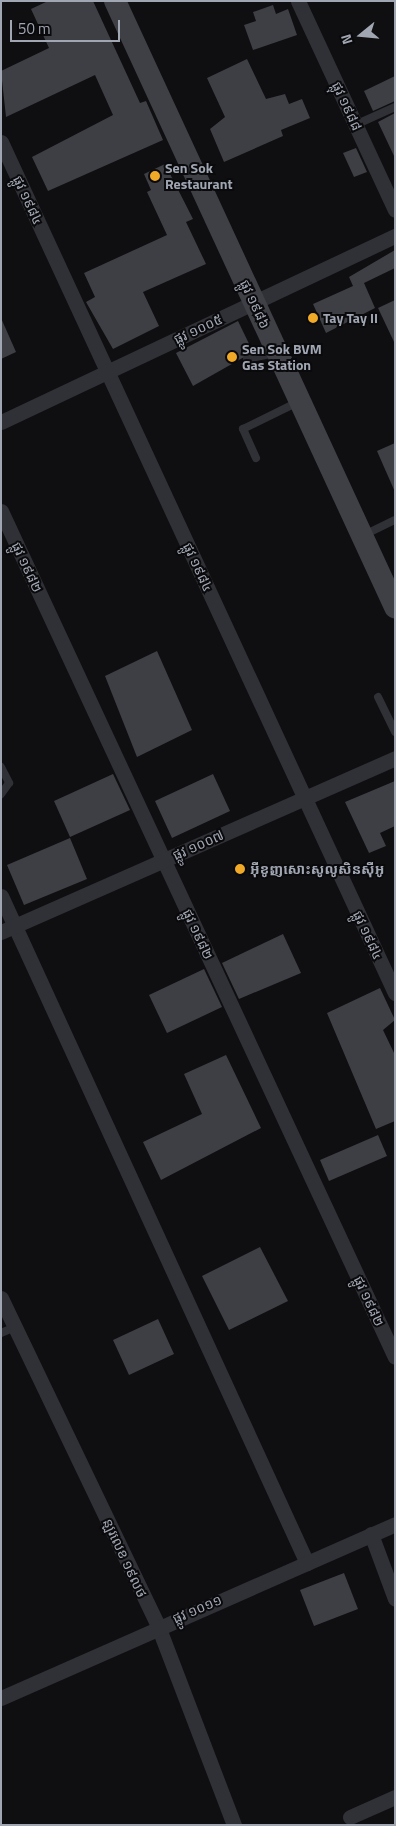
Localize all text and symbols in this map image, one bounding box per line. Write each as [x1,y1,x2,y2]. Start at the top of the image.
scale bar [12,10,122,42]
north arrow [336,10,386,60]
text: 50 m [18,17,51,40]
text: N [335,32,358,47]
street label: ផ្លុវ ១៩៨៨ [328,79,366,133]
place label: Sen Sok Restaurant [165,160,233,192]
marker: Sen Sok Restaurant [149,170,161,182]
street label: ផ្លូវ ១៩៨៤ [9,173,47,227]
street label: ផ្លូវ ១៩៨៦ [236,277,274,331]
street label: ផ្លូវ ១០០៥ [171,310,225,348]
place label: Tay Tay II [323,310,378,326]
marker: Tay Tay II [307,312,319,324]
place label: Sen Sok BVM Gas Station [242,341,322,374]
marker: Sen Sok BVM Gas Station [226,351,238,363]
street label: ផ្លូវ ១៩៨២ [8,539,46,595]
street label: ផ្លូវ ១៩៨៤ [179,540,217,594]
street label: ផ្លូវ ១០០៧ [170,826,226,864]
place label: អ៊ីខូញសោះសូលូសិនស៊ីអូ [250,861,384,877]
marker: អ៊ីខូញសោះសូលូសិនស៊ីអូ [234,863,246,875]
street label: ផ្លូវ ១៩៨២ [179,906,217,962]
street label: ផ្លូវ ១៩៨៤ [349,908,387,962]
street label: ផ្លូវ ១៩៨២ [350,1273,388,1329]
street label: ន្ឡរលេខ ១៩លថ [99,1516,151,1600]
street label: ផ្លូវ ១០១១ [170,1591,224,1627]

